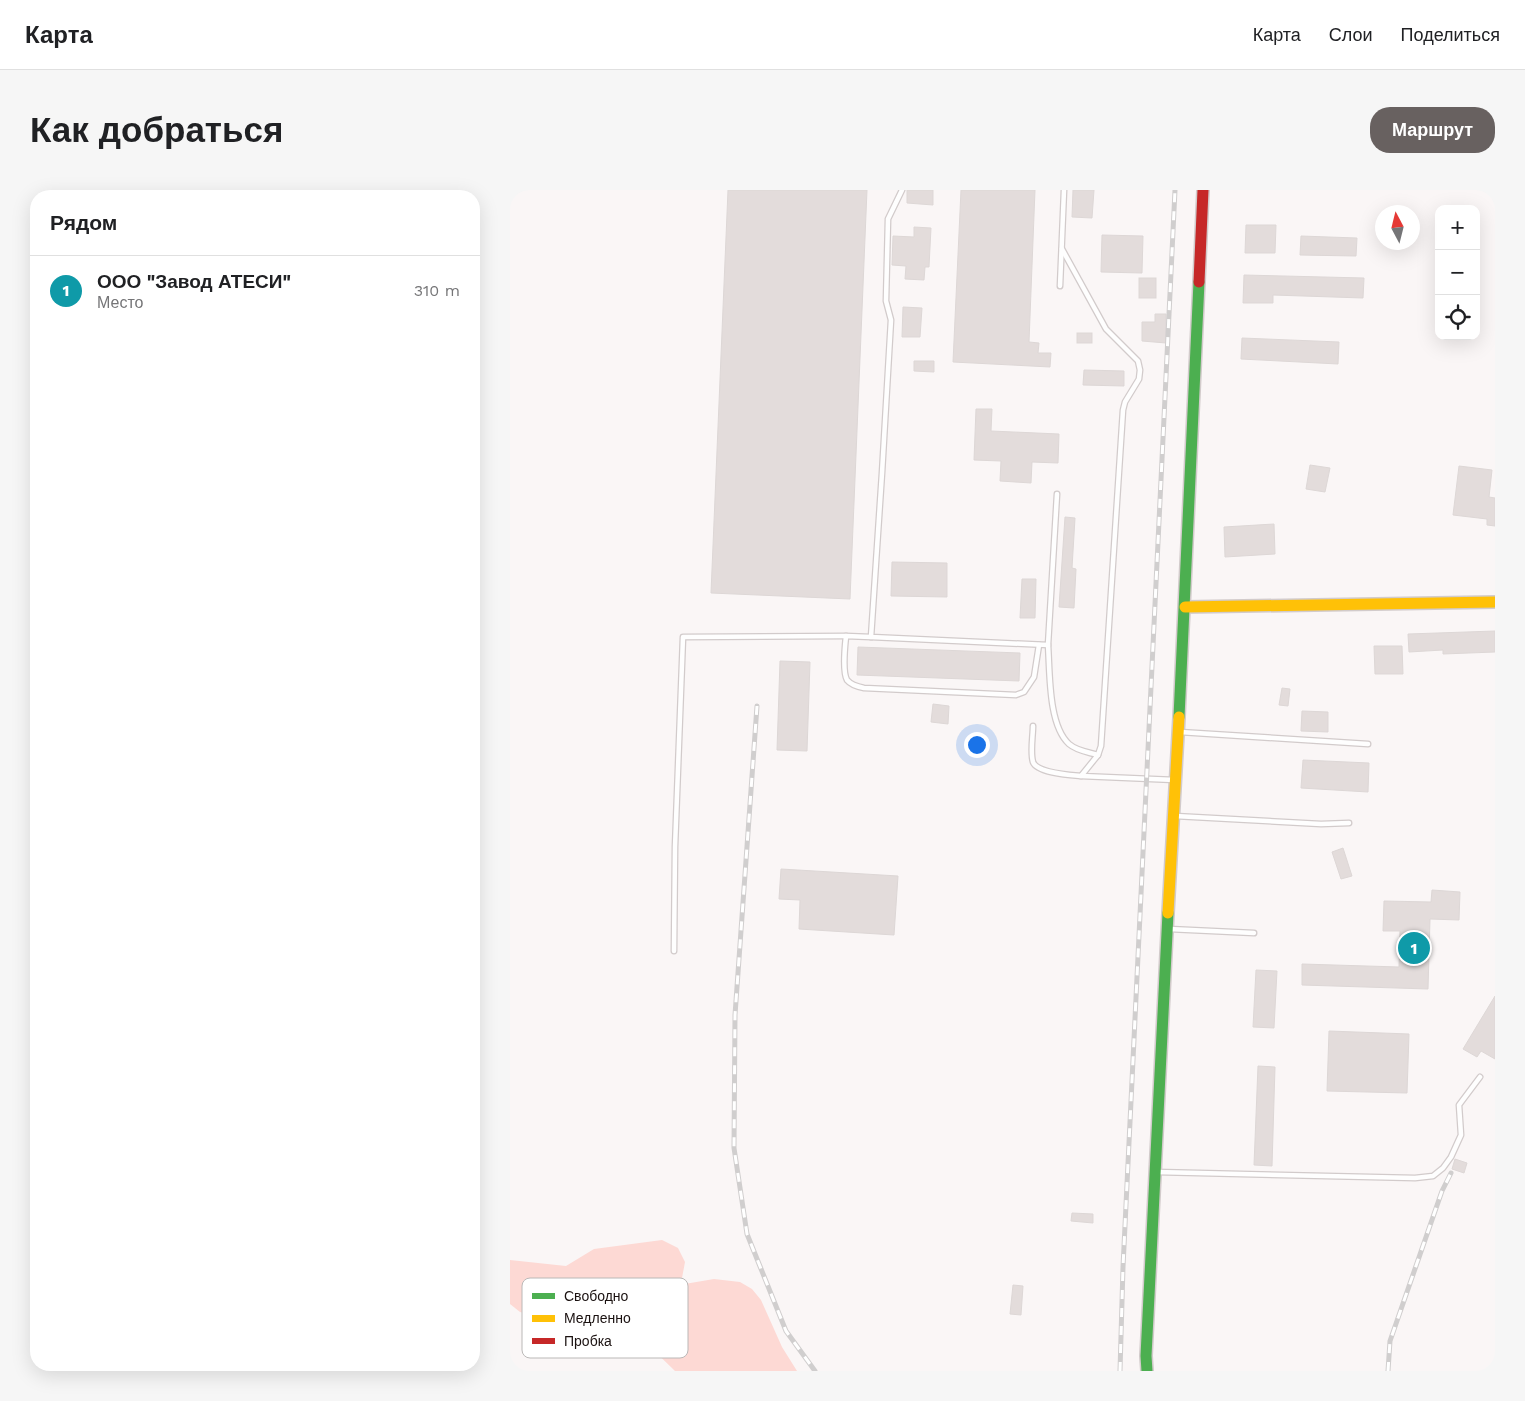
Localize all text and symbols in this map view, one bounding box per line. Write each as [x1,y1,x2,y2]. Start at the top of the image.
text: Карта [25,21,93,49]
text: Карта [1253,24,1301,45]
text: Слои [1329,24,1373,45]
text: Поделиться [1401,24,1500,45]
button: Маршрут [1370,107,1495,153]
text: Как добраться [30,109,283,151]
north arrow [1375,205,1420,250]
map controls [1435,205,1480,340]
button: + [1435,205,1480,250]
text: Рядом [50,210,117,235]
button: − [1435,250,1480,295]
text: ООО "Завод АТЕСИ" [97,270,291,293]
text: 1 [63,281,69,300]
text: 310 m [414,281,460,300]
text: Место [97,293,143,312]
button: locate [1435,295,1480,340]
your location [964,732,990,758]
pin: 1 [1398,929,1430,967]
legend [522,1278,688,1358]
text: Свободно [564,1288,629,1304]
text: Медленно [564,1310,631,1326]
text: Пробка [564,1333,612,1349]

